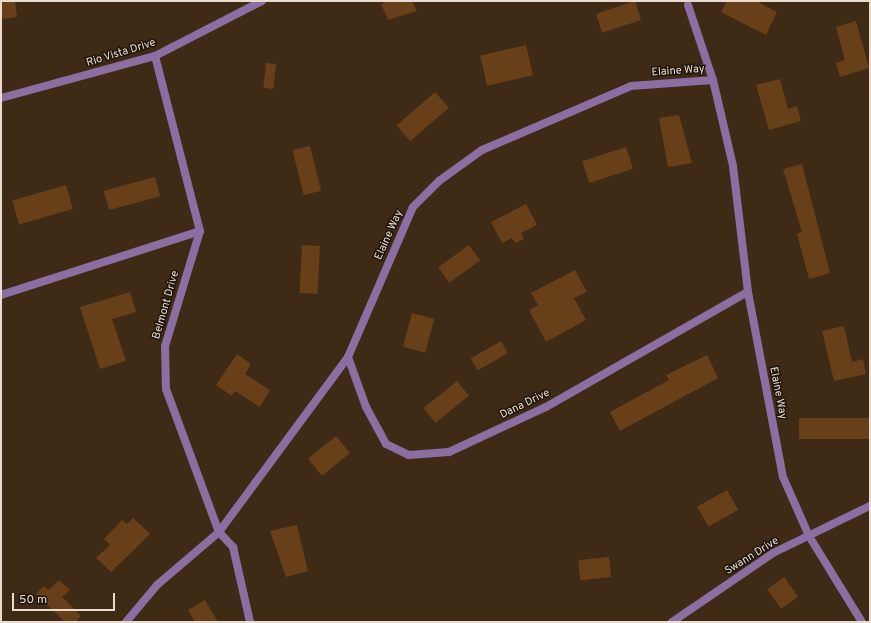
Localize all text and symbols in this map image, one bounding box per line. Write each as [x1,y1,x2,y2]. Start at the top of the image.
street label: Rio Vista Drive [84,36,158,70]
street label: Elaine Way [651,63,705,79]
street label: Elaine Way [372,208,406,262]
street label: Belmont Drive [150,269,182,341]
street label: Elaine Way [766,366,790,420]
street label: Dana Drive [498,386,552,422]
street label: Swann Drive [723,534,781,578]
scale bar [14,585,117,611]
text: 50 m [19,592,47,608]

